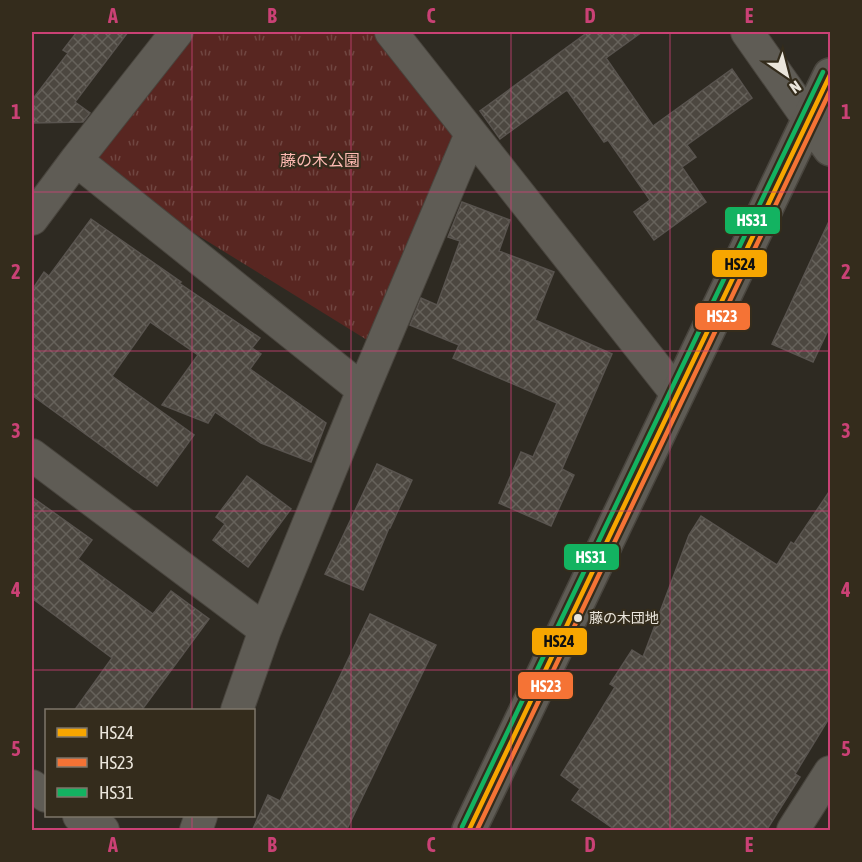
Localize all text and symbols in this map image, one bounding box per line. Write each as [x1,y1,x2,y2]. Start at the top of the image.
text: A [107,4,118,27]
text: B [267,4,277,27]
text: C [427,4,436,27]
text: D [584,4,596,27]
text: E [745,4,754,27]
north arrow [757,45,817,105]
text: N [787,77,805,97]
text: 1 [11,100,21,123]
text: 1 [841,100,851,123]
park label: 藤の木公園 [280,151,360,169]
line badge: HS31 [724,206,781,235]
text: HS31 [736,211,768,229]
line badge: HS24 [711,249,768,278]
text: HS24 [724,255,756,273]
text: 2 [11,260,21,283]
text: 2 [841,260,851,283]
line badge: HS23 [694,302,751,331]
text: HS23 [706,307,738,325]
text: 3 [11,419,21,442]
text: 3 [841,419,851,442]
line badge: HS31 [563,543,620,571]
text: HS31 [575,548,607,566]
text: 4 [10,578,21,601]
text: 4 [840,578,851,601]
place label: 藤の木団地 [589,610,659,626]
marker: 藤の木団地 [572,612,584,624]
line badge: HS24 [531,627,588,656]
text: HS24 [543,632,575,650]
line badge: HS23 [517,671,574,700]
text: HS23 [530,677,562,695]
legend [45,709,255,817]
text: HS24 [99,722,134,743]
text: 5 [11,737,21,760]
text: 5 [841,737,851,760]
text: HS23 [99,752,134,773]
text: HS31 [99,782,134,803]
text: A [107,833,118,856]
text: B [267,833,277,856]
text: C [427,833,436,856]
text: D [584,833,596,856]
text: E [745,833,754,856]

